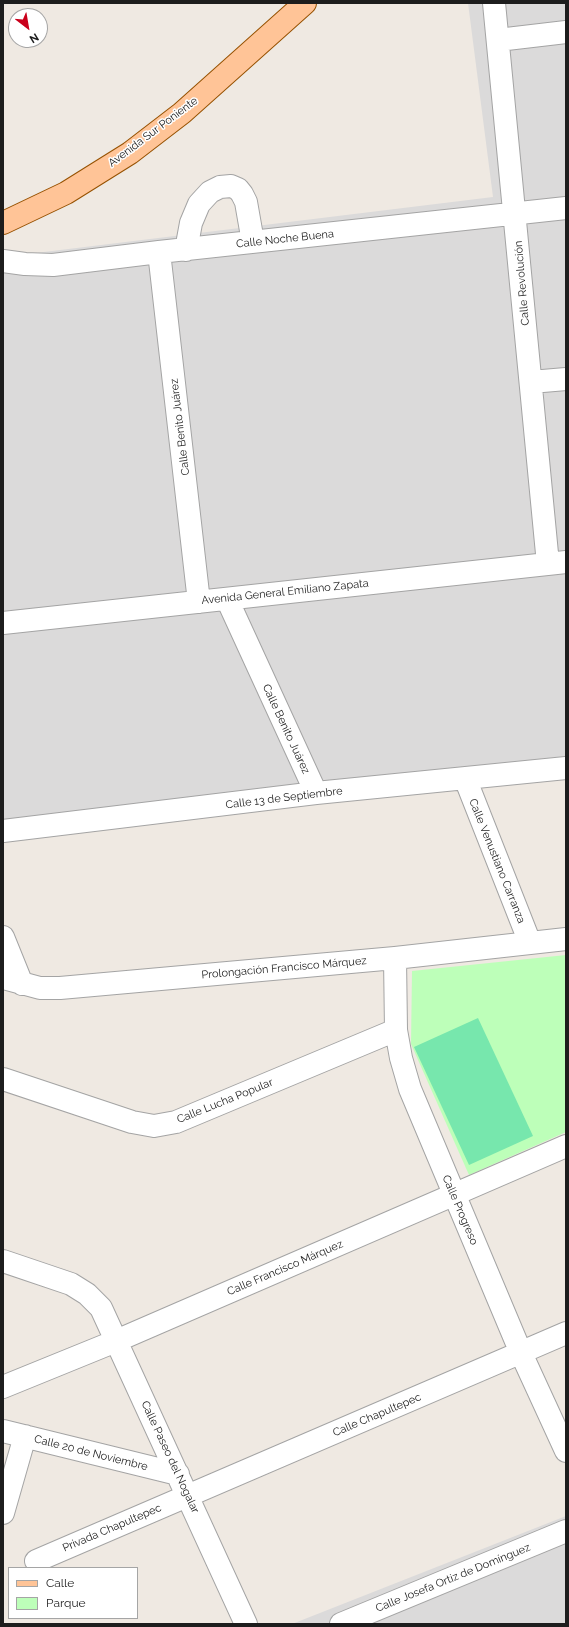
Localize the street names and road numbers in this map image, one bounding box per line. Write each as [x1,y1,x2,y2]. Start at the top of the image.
street label: Avenida Sur Poniente [106,94,200,170]
street label: Calle Noche Buena [235,227,335,251]
street label: Calle Revolución [512,240,532,326]
street label: Calle Benito Juárez [168,378,192,476]
street label: Avenida General Emiliano Zapata [201,577,369,607]
street label: Calle Benito Juárez [259,682,313,776]
street label: Calle 13 de Septiembre [225,784,343,812]
street label: Calle Venustiano Carranza [466,797,528,925]
street label: Prolongación Francisco Márquez [201,954,367,982]
street label: Calle Lucha Popular [175,1076,275,1126]
street label: Calle Progreso [439,1173,481,1247]
street label: Calle Francisco Márquez [225,1238,345,1298]
street label: Calle Chapultepec [331,1390,423,1440]
street label: Calle Paseo del Nogalar [138,1399,202,1515]
street label: Calle 20 de Noviembre [33,1432,149,1474]
street label: Privada Chapultepec [61,1501,163,1555]
street label: Calle Josefa Ortiz de Domínguez [374,1541,532,1615]

